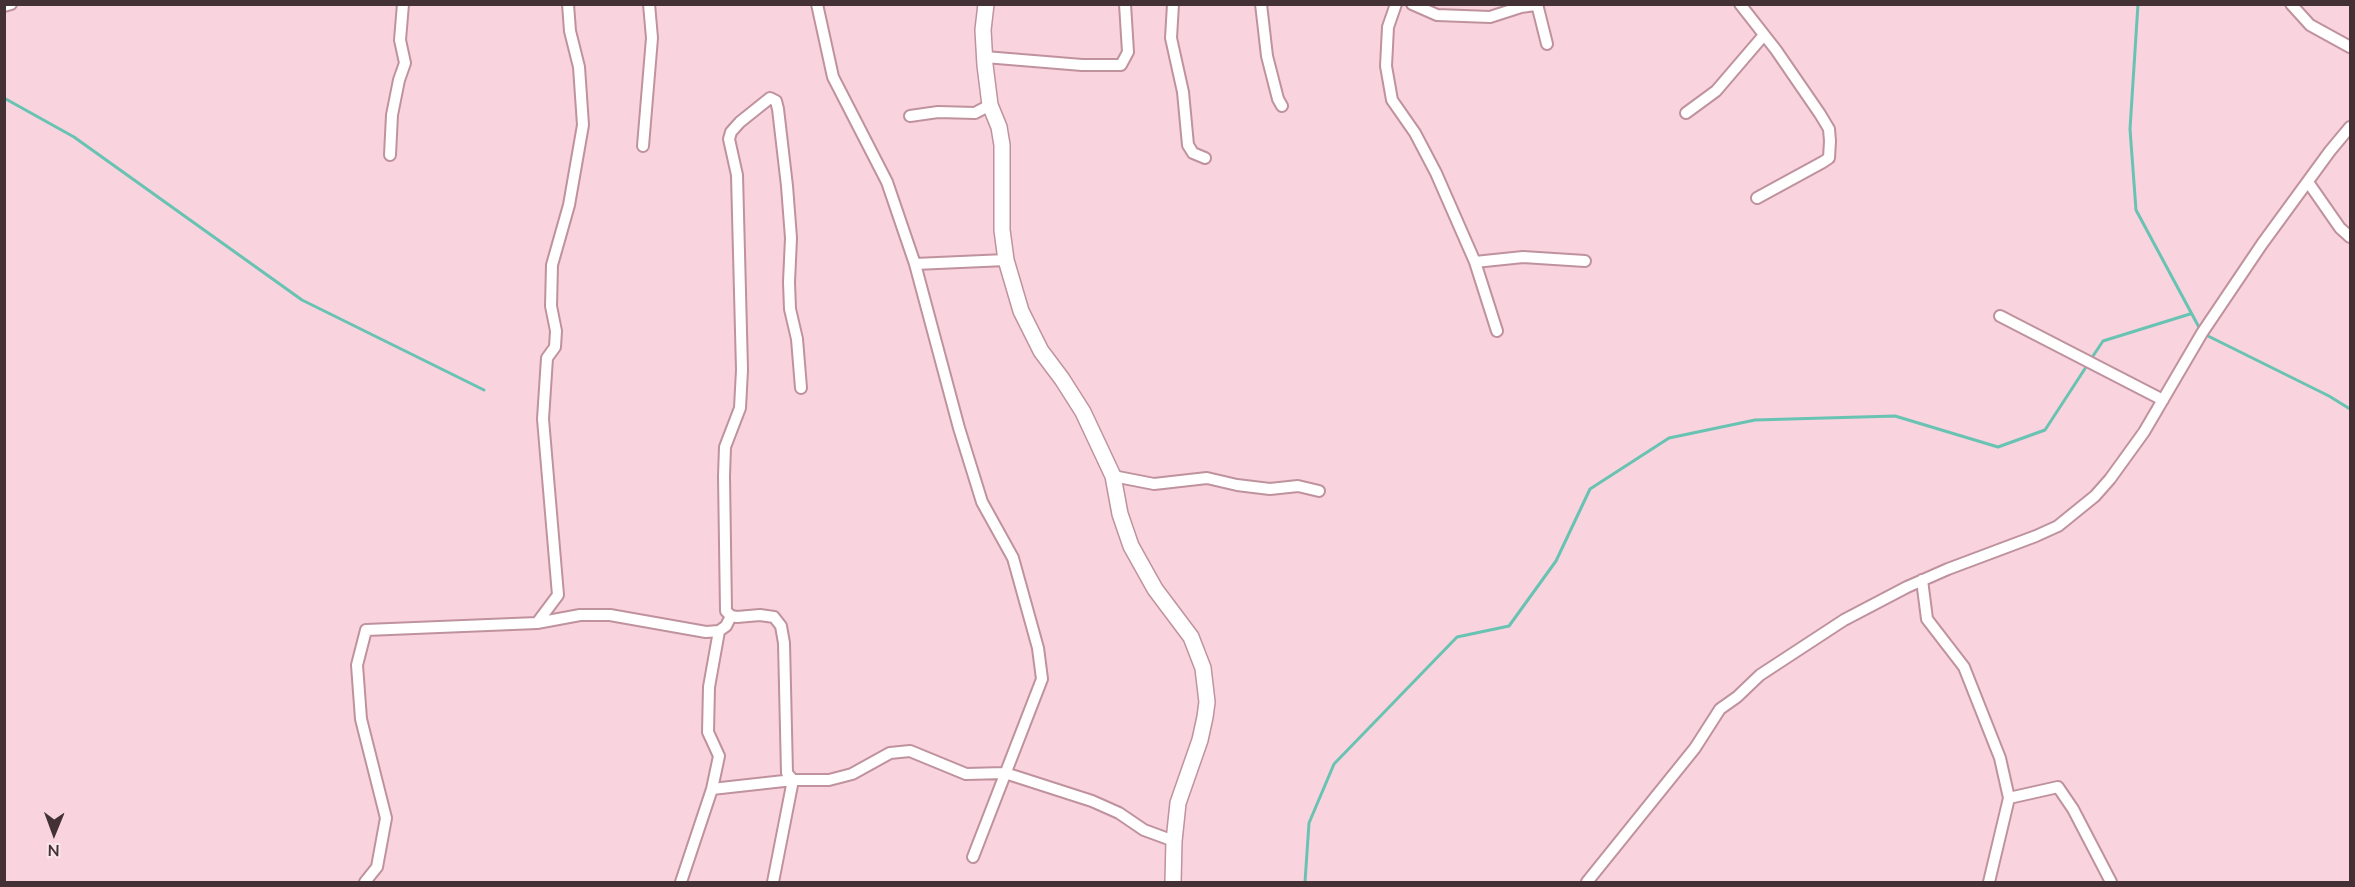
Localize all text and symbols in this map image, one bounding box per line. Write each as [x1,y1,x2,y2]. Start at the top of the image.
north arrow [24,803,84,863]
text: N [47,841,60,861]

